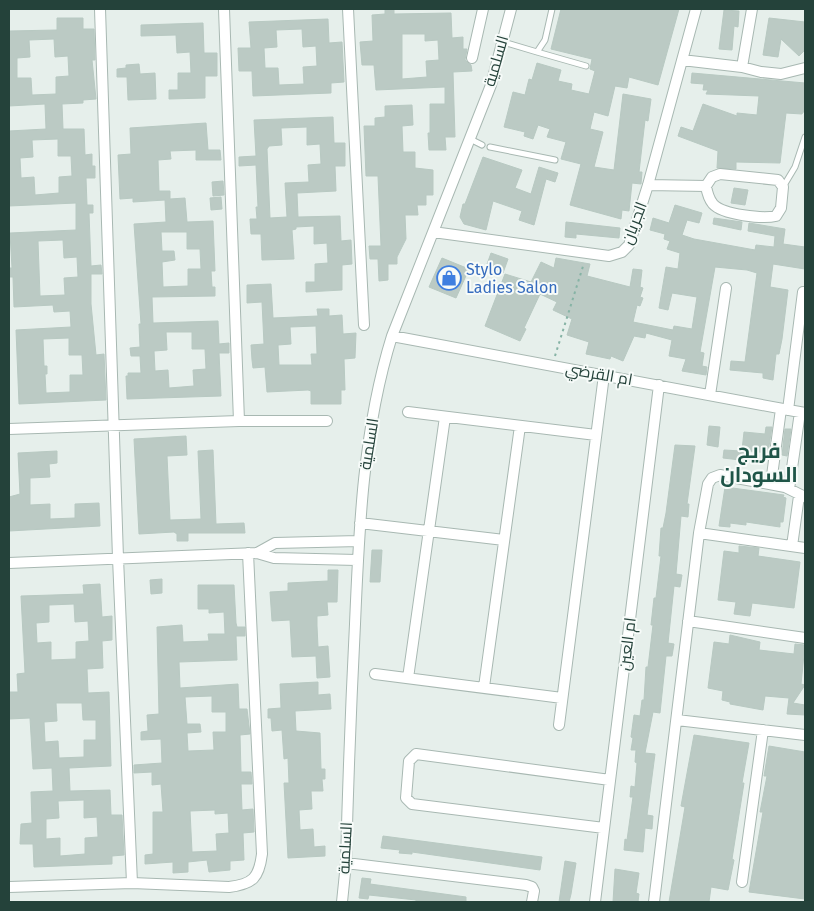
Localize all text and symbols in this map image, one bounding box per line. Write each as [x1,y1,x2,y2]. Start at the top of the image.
street label: السلمية [480,33,512,89]
street label: الجريان [617,199,652,247]
place label: Stylo Ladies Salon [466,260,558,297]
shop icon: Stylo Ladies Salon [436,265,462,291]
street label: ام القرضي [563,359,634,392]
street label: السلمية [356,417,382,471]
district label: فريج السودان [720,438,798,488]
street label: ام العين [614,616,642,672]
street label: السلمية [334,821,356,875]

